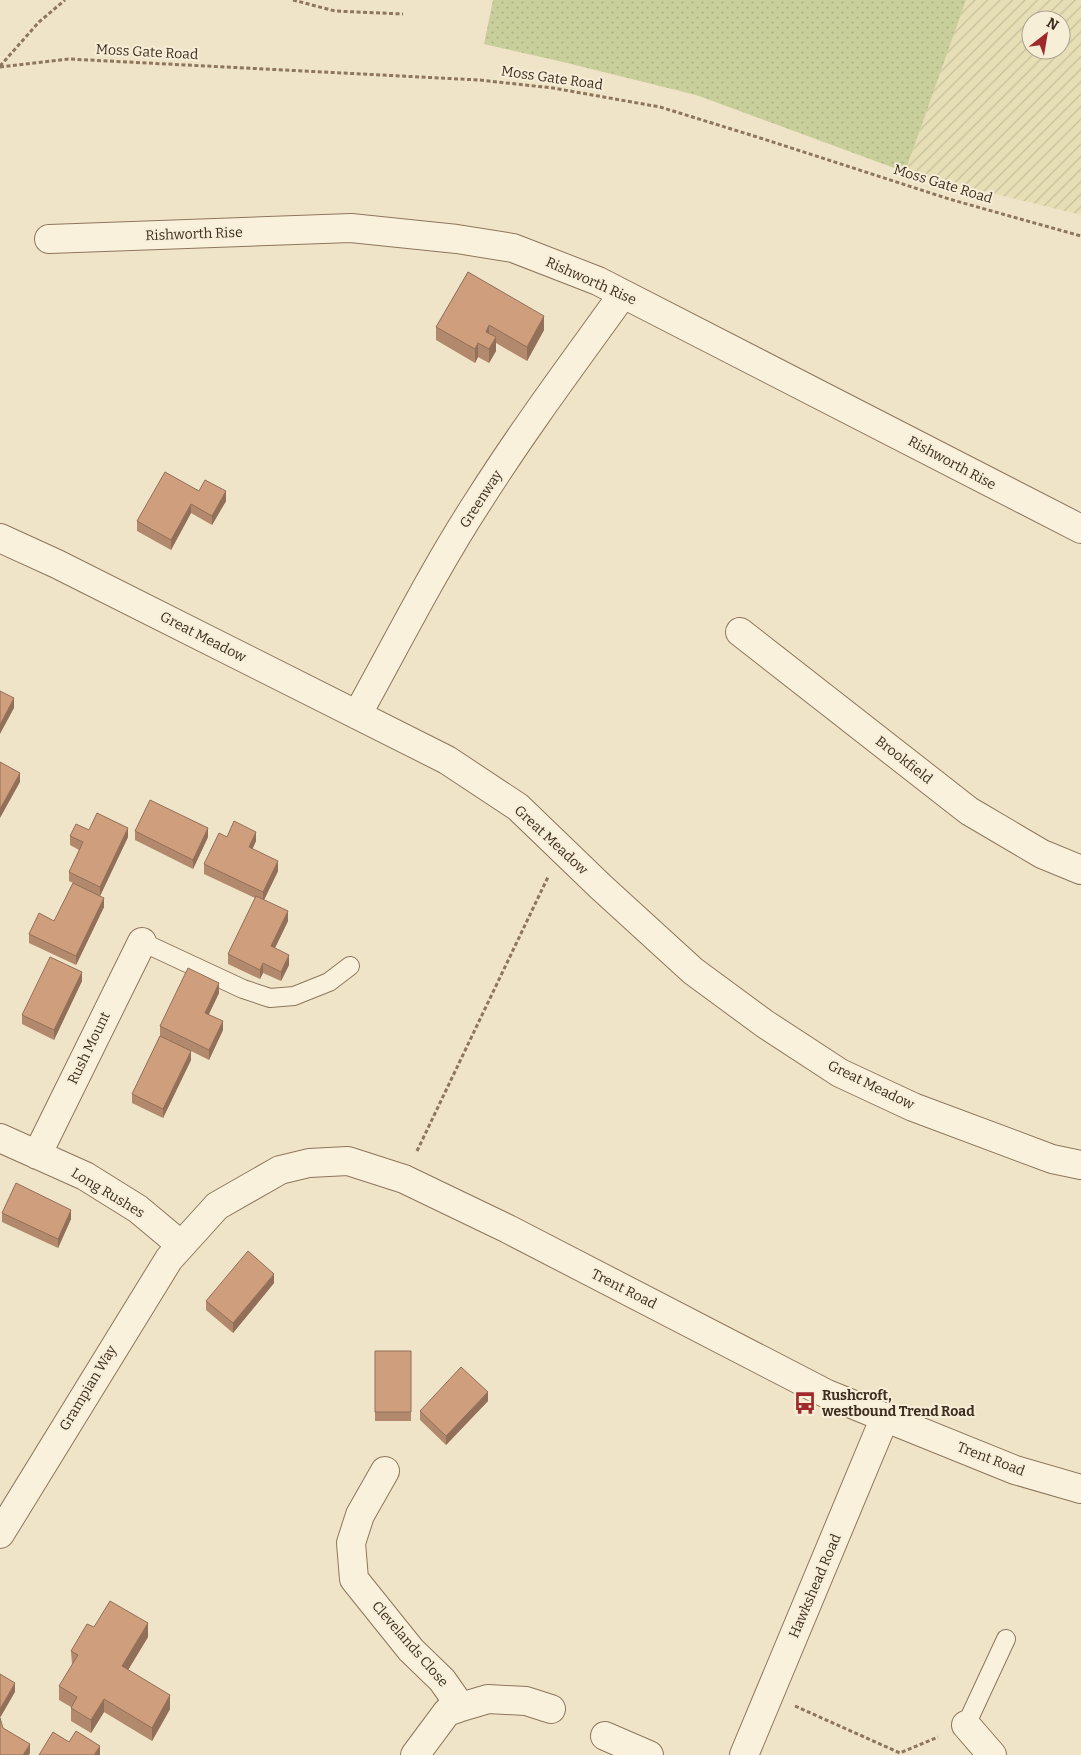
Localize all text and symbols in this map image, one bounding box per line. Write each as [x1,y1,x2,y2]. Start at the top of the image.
north arrow [1021,10,1071,60]
text: N [1043,14,1062,34]
street label: Moss Gate Road [95,41,199,63]
street label: Moss Gate Road [500,62,604,94]
street label: Moss Gate Road [891,161,995,207]
street label: Rishworth Rise [145,224,243,244]
street label: Rishworth Rise [543,253,639,309]
street label: Rishworth Rise [905,433,999,493]
street label: Greenway [456,466,506,531]
street label: Great Meadow [157,608,250,666]
street label: Brookfield [872,732,936,788]
street label: Great Meadow [511,802,592,879]
street label: Rush Mount [64,1009,114,1087]
street label: Great Meadow [825,1057,918,1114]
street label: Long Rushes [68,1164,148,1222]
street label: Trent Road [588,1265,660,1313]
street label: Grampian Way [56,1342,120,1434]
place label: Rushcroft, westbound Trend Road [821,1387,975,1420]
bus stop icon: Rushcroft, westbound Trend Road [792,1390,818,1416]
street label: Trent Road [955,1438,1027,1480]
street label: Hawkshead Road [785,1531,845,1641]
street label: Clevelands Close [368,1598,452,1690]

